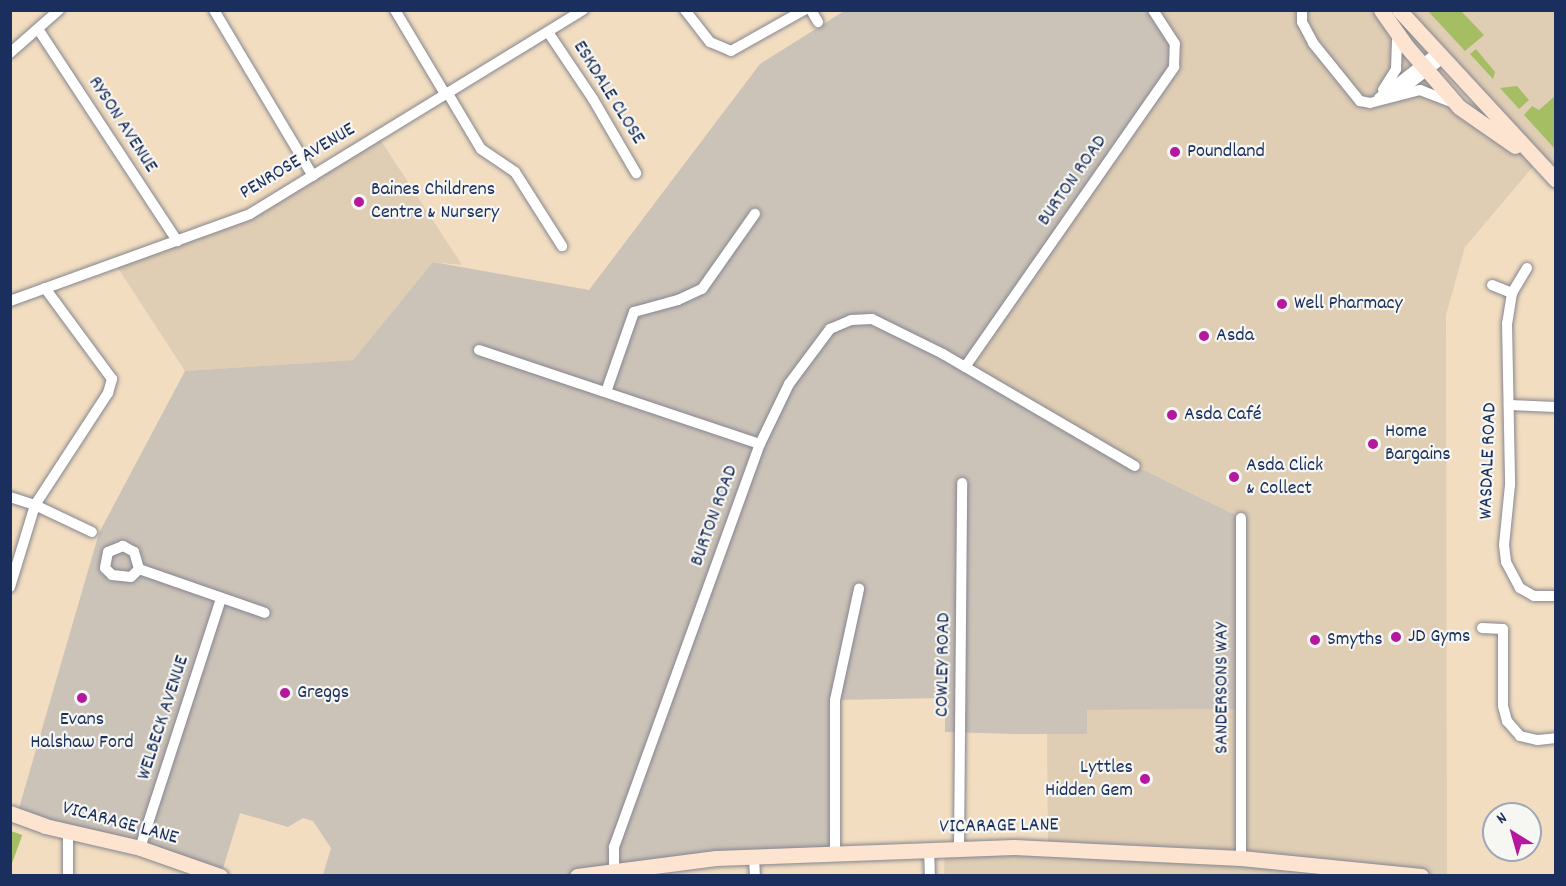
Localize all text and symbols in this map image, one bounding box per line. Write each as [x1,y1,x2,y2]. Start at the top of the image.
street label: ESKDALE CLOSE [567,37,649,149]
street label: RYSON AVENUE [82,72,162,178]
street label: PENROSE AVENUE [236,118,360,206]
street label: BURTON ROAD [1033,131,1113,231]
place label: Poundland [1187,140,1265,164]
marker: Poundland [1168,145,1182,159]
place label: Baines Childrens Centre & Nursery [371,178,499,225]
marker: Baines Childrens Centre & Nursery [352,195,366,209]
place label: Well Pharmacy [1294,292,1403,316]
marker: Well Pharmacy [1275,297,1289,311]
place label: Asda [1216,324,1254,348]
marker: Asda [1197,329,1211,343]
street label: WASDALE ROAD [1475,402,1503,520]
place label: Asda Café [1184,403,1262,427]
marker: Asda Café [1165,408,1179,422]
place label: Home Bargains [1385,420,1451,467]
marker: Home Bargains [1366,437,1380,451]
place label: Asda Click & Collect [1246,454,1323,501]
street label: BURTON ROAD [686,462,744,570]
marker: Asda Click & Collect [1227,470,1241,484]
street label: COWLEY ROAD [931,613,957,717]
street label: SANDERSONS WAY [1211,622,1235,754]
place label: JD Gyms [1408,625,1471,649]
place label: Smyths [1327,628,1383,652]
marker: JD Gyms [1389,630,1403,644]
marker: Smyths [1308,633,1322,647]
street label: WELBECK AVENUE [133,653,195,783]
place label: Greggs [297,681,349,705]
marker: Greggs [278,686,292,700]
marker: Evans Halshaw Ford [75,691,89,705]
place label: Evans Halshaw Ford [30,708,134,755]
place label: Lyttles Hidden Gem [1045,756,1133,803]
marker: Lyttles Hidden Gem [1138,772,1152,786]
street label: VICARAGE LANE [59,797,181,851]
north arrow [1482,802,1542,862]
text: N [1492,807,1512,830]
street label: VICARAGE LANE [939,814,1059,840]

